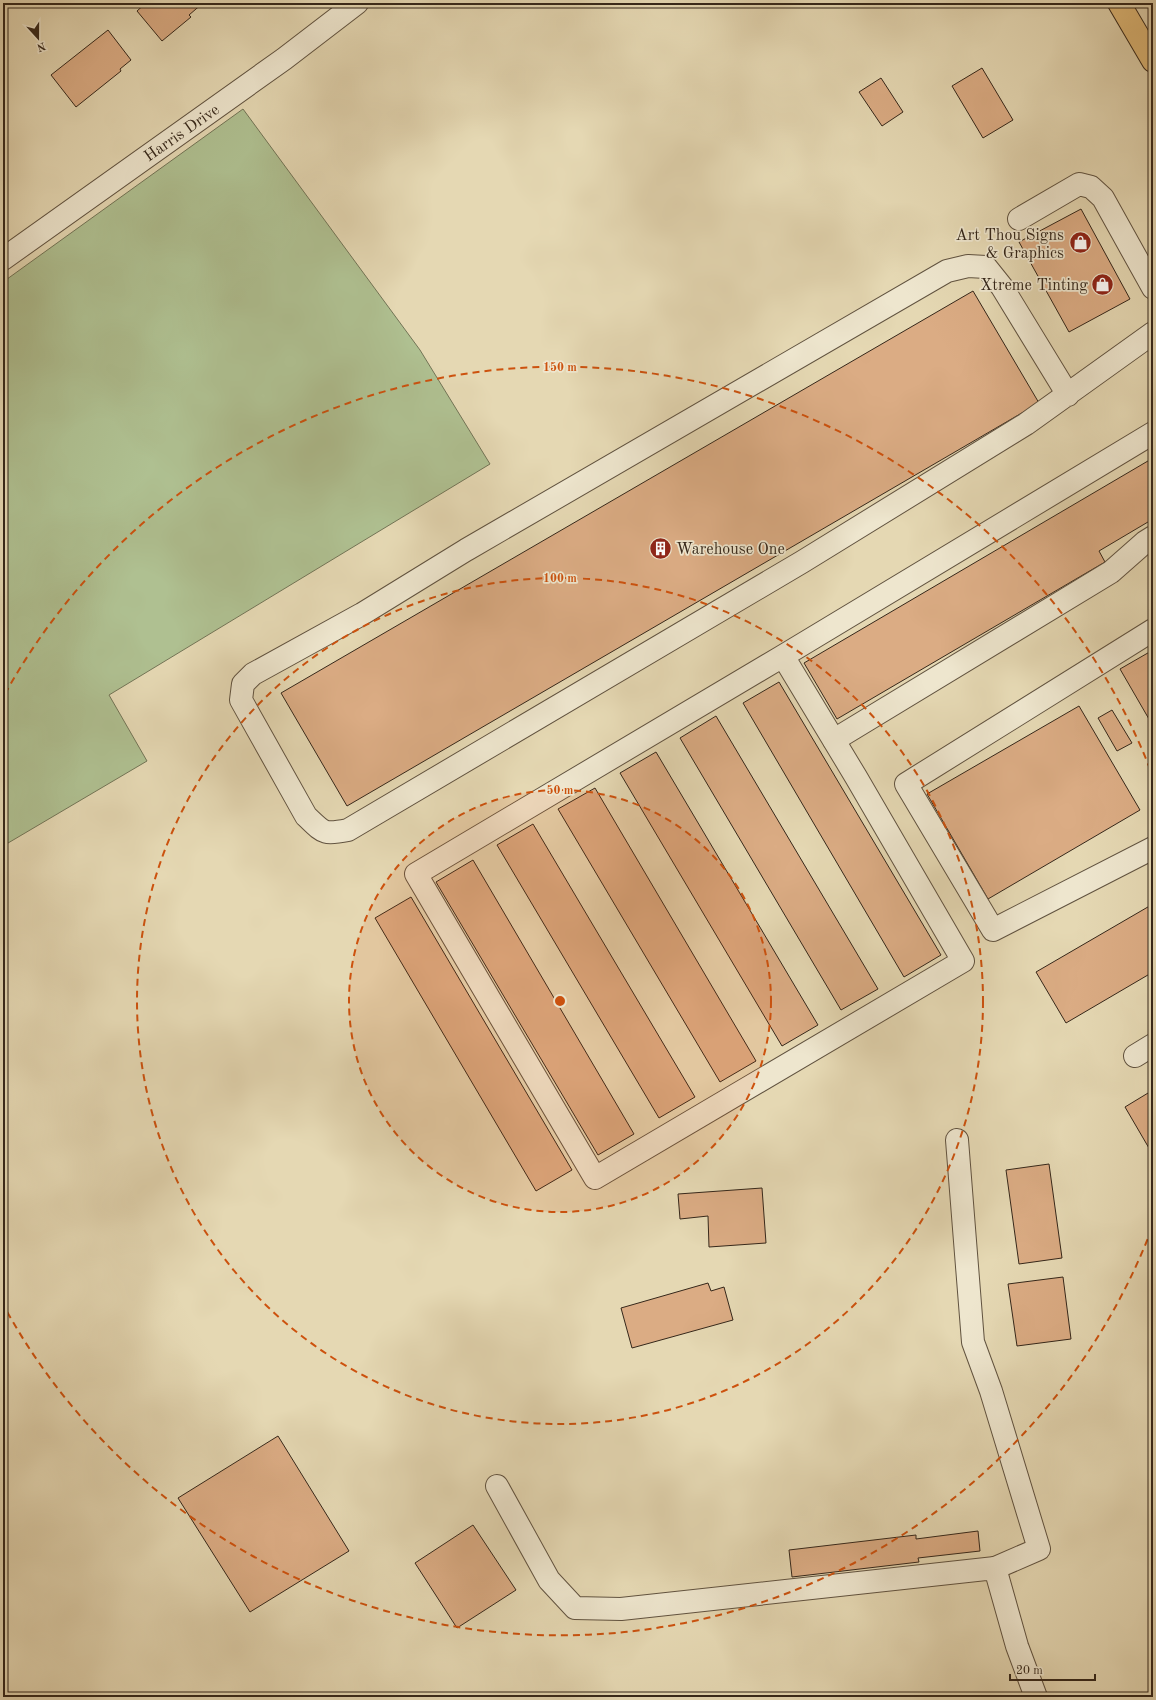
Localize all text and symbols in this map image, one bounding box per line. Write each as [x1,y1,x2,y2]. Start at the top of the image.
north arrow [18,18,58,58]
text: N [35,39,47,53]
street label: Harris Drive [142,102,223,165]
place label: Art Thou Signs & Graphics [956,228,1064,262]
shop icon: Art Thou Signs & Graphics [1067,230,1093,256]
shop icon: Xtreme Tinting [1090,271,1116,297]
place label: Xtreme Tinting [980,278,1088,294]
text: 150 m [543,361,577,374]
building icon: Warehouse One [647,535,673,561]
place label: Warehouse One [676,542,785,558]
text: 100 m [543,573,577,585]
text: 50 m [547,784,574,797]
centre of rings [553,994,567,1008]
scale bar [1010,1656,1095,1682]
text: 20 m [1016,1665,1043,1677]

